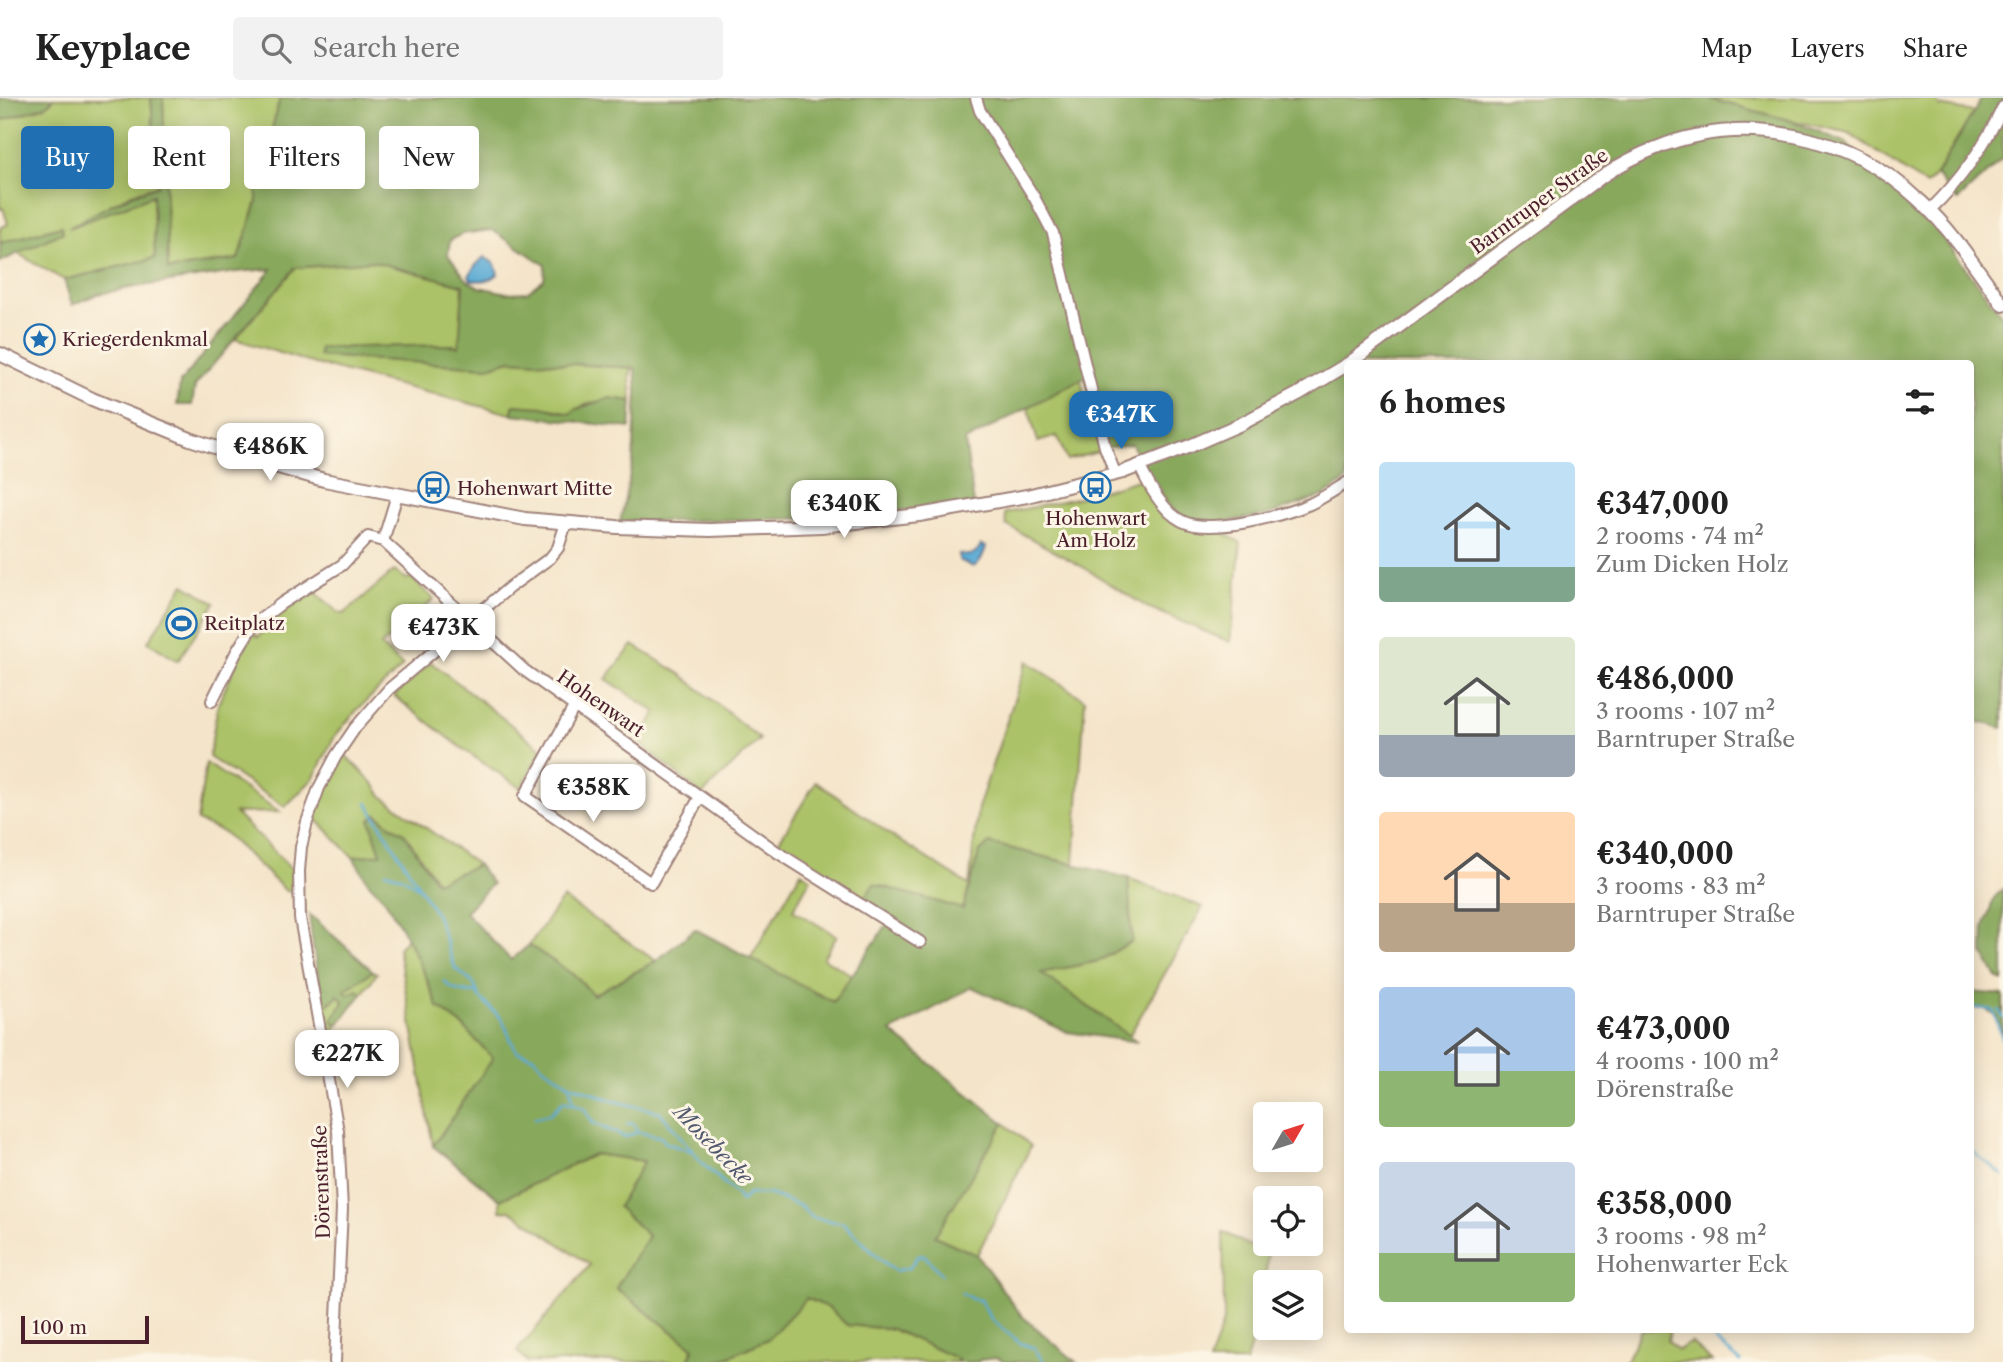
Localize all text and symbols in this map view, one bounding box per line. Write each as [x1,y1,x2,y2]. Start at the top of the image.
search box [233,17,723,80]
text: Keyplace [35,28,191,69]
icon: search [257,29,295,67]
text: Search here [313,32,460,64]
text: Map [1701,34,1752,63]
text: Layers [1790,34,1865,63]
text: Share [1903,34,1968,63]
chip: Buy [21,126,114,189]
chip: Rent [128,126,230,189]
chip: Filters [244,126,365,189]
chip: New [379,126,479,189]
street label: Barntruper Straße [1466,144,1613,259]
place icon: Kriegerdenkmal [22,322,56,356]
place label: Kriegerdenkmal [62,328,208,351]
icon: filters [1901,383,1939,421]
text: 6 homes [1379,384,1506,421]
pin: €347K [1072,392,1170,451]
text: €347K [1085,400,1157,428]
pin: €486K [221,424,319,483]
text: €486K [233,432,307,460]
bus stop icon: Hohenwart Am Holz [1079,470,1113,504]
bus stop icon: Hohenwart Mitte [417,471,451,505]
place label: Hohenwart Mitte [457,477,612,500]
pin: €340K [795,480,893,540]
text: €347,000 [1596,485,1729,522]
text: €340K [807,489,881,517]
icon: home [1435,490,1519,574]
place label: Hohenwart Am Holz [1045,507,1147,552]
text: 2 rooms · 74 m² [1596,522,1764,550]
text: Zum Dicken Holz [1596,550,1789,578]
pin: €473K [394,604,492,664]
sports icon: Reitplatz [164,606,198,640]
place label: Reitplatz [204,612,285,635]
text: €473K [407,613,479,641]
text: €486,000 [1596,660,1734,697]
street label: Hohenwart [553,665,649,742]
icon: home [1435,665,1519,749]
text: 3 rooms · 107 m² [1596,697,1775,725]
text: Barntruper Straße [1596,725,1795,753]
pin: €358K [544,764,642,824]
text: €358K [557,773,629,801]
text: €340,000 [1596,835,1734,872]
icon: home [1435,840,1519,924]
text: 3 rooms · 83 m² [1596,872,1766,900]
text: Barntruper Straße [1596,900,1795,928]
text: €473,000 [1596,1010,1731,1047]
icon: home [1435,1015,1519,1099]
pin: €227K [298,1030,396,1090]
text: €227K [311,1039,383,1067]
text: 4 rooms · 100 m² [1596,1047,1779,1075]
text: Dörenstraße [1596,1075,1734,1103]
water label: Mosebecke [667,1097,758,1190]
north arrow [1253,1102,1323,1172]
map controls [1253,1102,1323,1340]
street label: Dörenstraße [308,1125,335,1239]
text: €358,000 [1596,1185,1732,1222]
button: locate [1253,1186,1323,1256]
icon: home [1435,1190,1519,1274]
text: 3 rooms · 98 m² [1596,1222,1767,1250]
text: Hohenwarter Eck [1596,1250,1788,1278]
button: layers [1253,1270,1323,1340]
scale bar [21,1313,149,1345]
text: 100 m [32,1316,87,1339]

